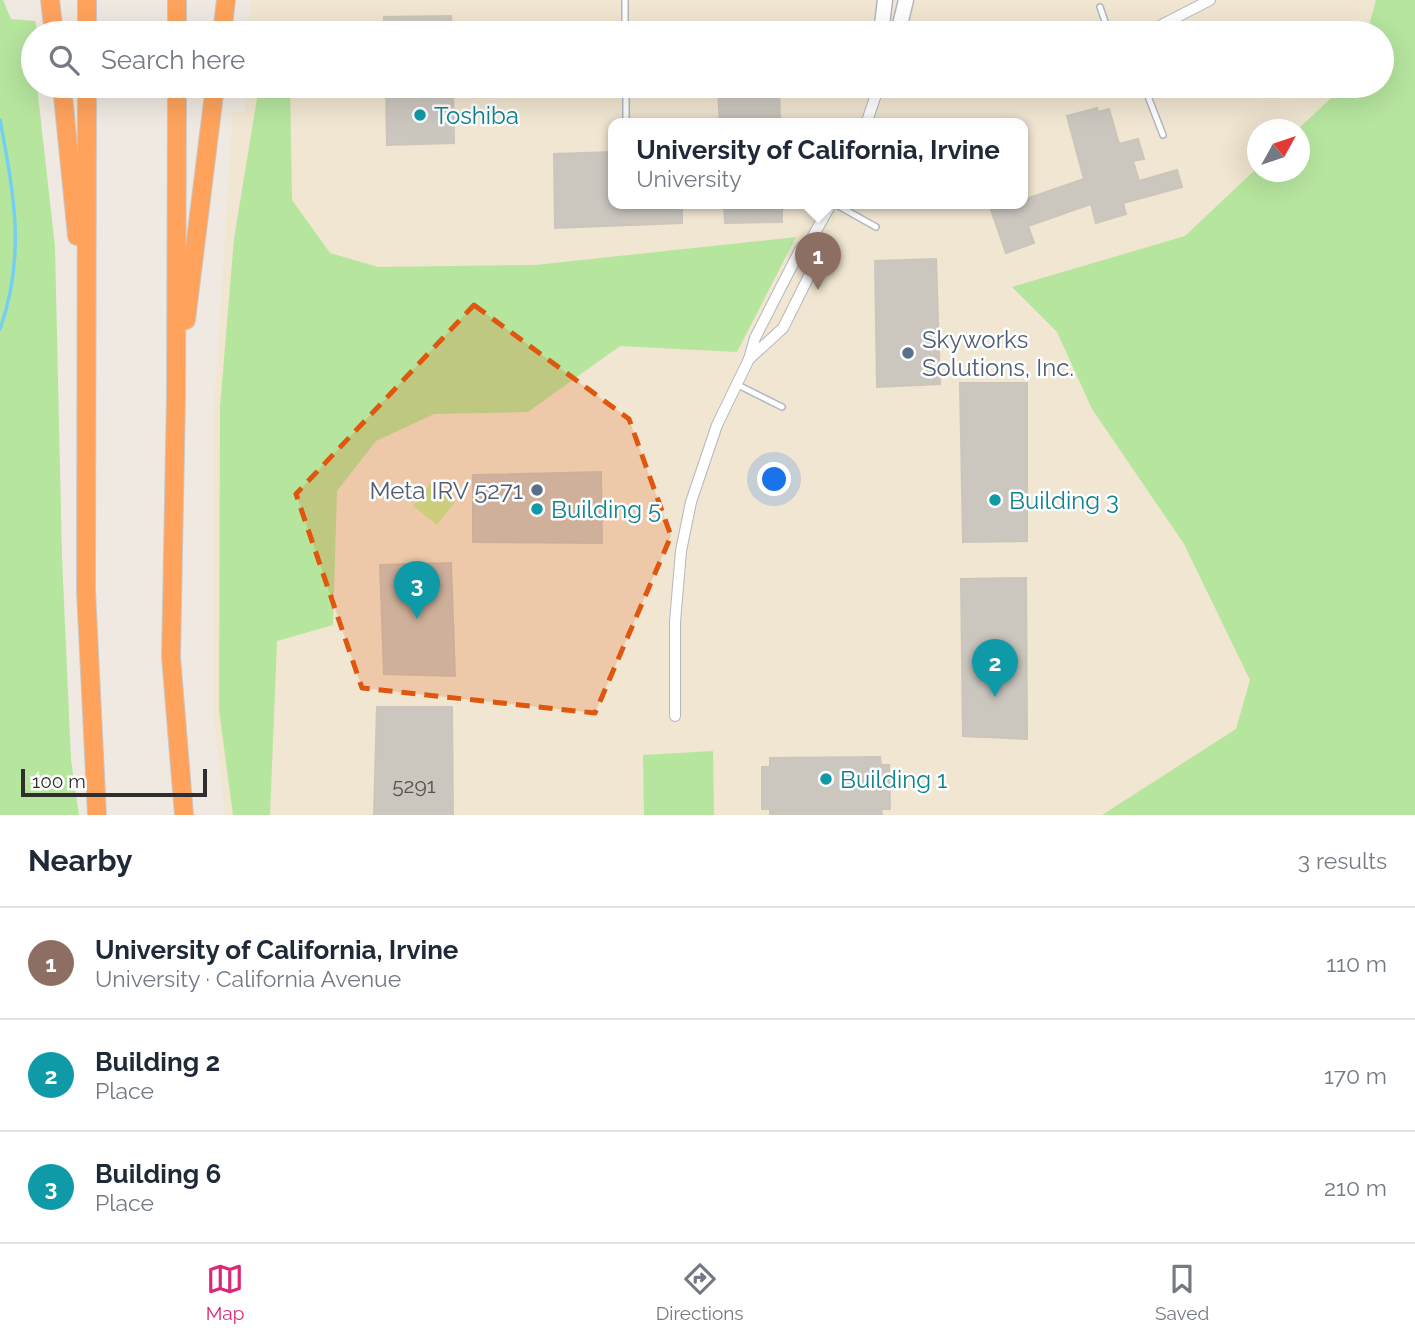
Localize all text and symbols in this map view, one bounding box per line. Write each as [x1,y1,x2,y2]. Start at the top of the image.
search box [21,21,1394,98]
icon: search [45,41,83,79]
text: Search here [101,45,245,75]
place label: Toshiba [434,101,519,130]
marker: Toshiba [412,107,428,123]
popup [608,118,1028,209]
north arrow [1247,119,1310,182]
text: University of California, Irvine [636,135,1000,165]
text: University [636,165,742,192]
pin: 1 [795,232,841,290]
place label: Skyworks Solutions, Inc. [922,325,1074,382]
marker: Skyworks Solutions, Inc. [900,345,916,361]
your location [757,462,791,496]
place label: Meta IRV 5271 [369,476,523,505]
marker: Meta IRV 5271 [529,482,545,498]
place label: Building 3 [1009,486,1119,515]
marker: Building 3 [987,492,1003,508]
place label: Building 5 [551,495,661,524]
marker: Building 5 [529,501,545,517]
pin: 3 [394,561,440,619]
pin: 2 [972,639,1018,697]
place label: Building 1 [840,765,947,794]
scale bar [21,766,206,798]
text: 100 m [32,770,86,792]
marker: Building 1 [818,771,834,787]
house number: 5291 [392,773,436,798]
text: Nearby [28,843,132,878]
text: 3 results [1298,847,1387,874]
text: University of California, Irvine [95,935,458,965]
text: 1 [45,950,57,977]
text: 110 m [1326,950,1387,977]
text: University · California Avenue [95,965,401,992]
text: Building 2 [95,1047,220,1077]
text: 2 [45,1062,57,1089]
text: 170 m [1324,1062,1387,1089]
text: Place [95,1077,154,1104]
text: Building 6 [95,1159,221,1189]
text: 3 [45,1174,57,1201]
text: 210 m [1324,1174,1387,1201]
text: Place [95,1189,154,1216]
tab: Map [206,1260,244,1324]
tab: Directions [656,1260,744,1324]
tab: Saved [1155,1260,1209,1324]

